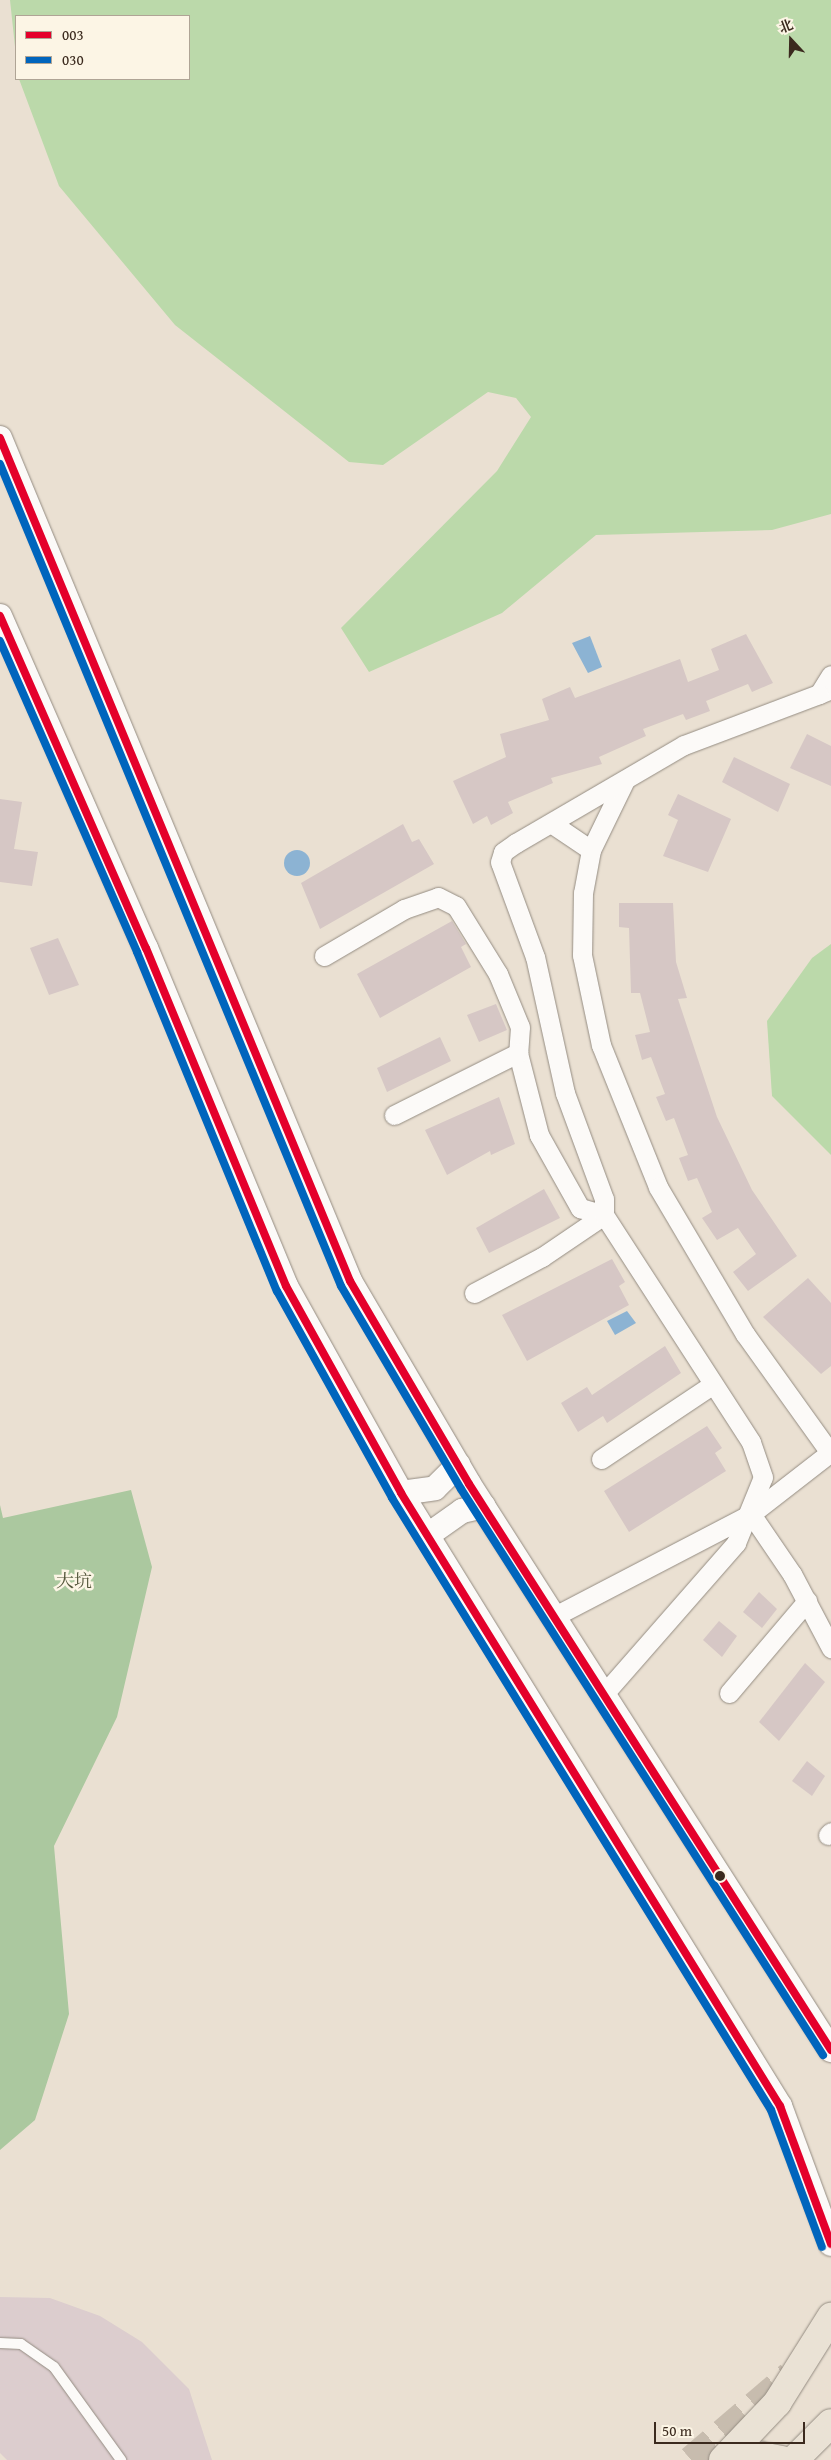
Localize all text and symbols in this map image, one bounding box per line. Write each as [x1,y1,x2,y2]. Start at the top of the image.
text: 北 [776,14,796,38]
legend [15,15,190,80]
north arrow [766,15,816,65]
text: 003 [62,24,84,45]
text: 030 [62,49,84,70]
park label: 大坑 [56,1570,92,1592]
unlabelled marker [715,1871,725,1881]
scale bar [656,2412,807,2444]
text: 50 m [662,2420,692,2441]

